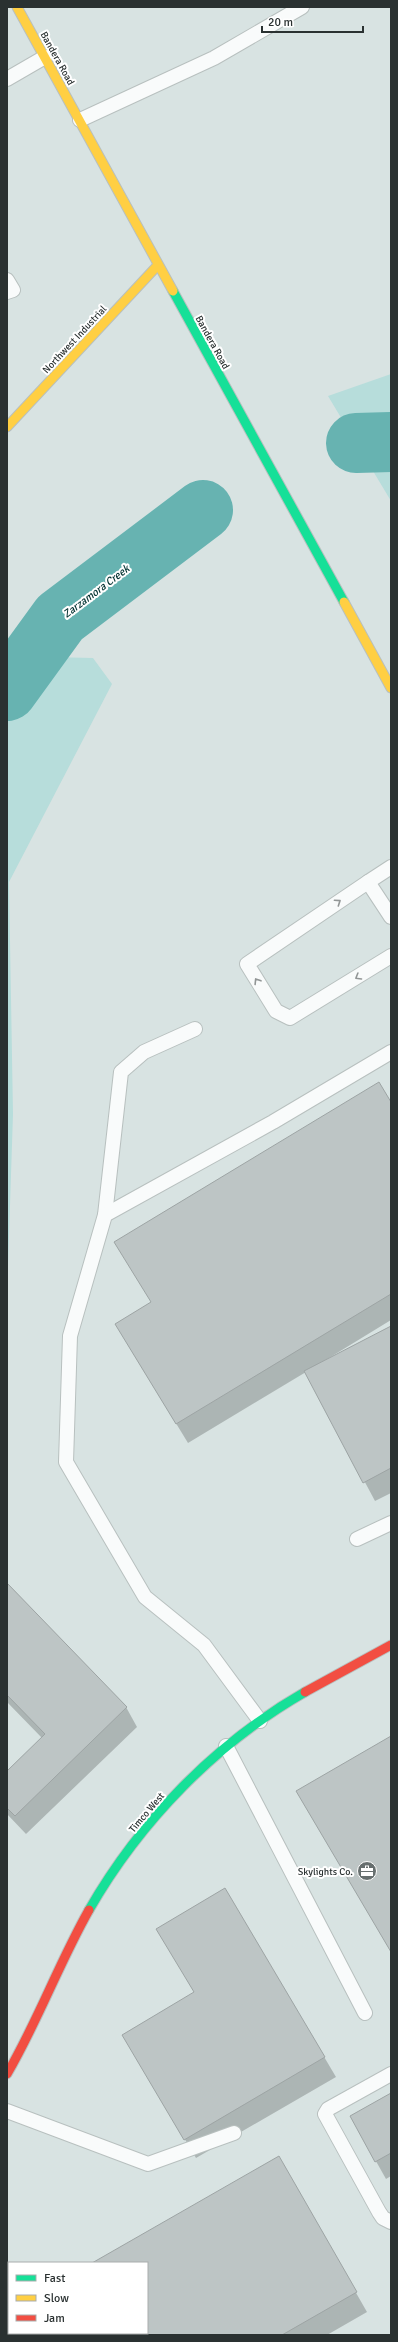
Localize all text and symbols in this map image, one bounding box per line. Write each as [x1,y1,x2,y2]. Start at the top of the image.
scale bar [262,8,363,34]
text: 20 m [268,15,293,30]
street label: Bandera Road [38,30,77,87]
street label: Northwest Industrial [40,303,109,376]
street label: Bandera Road [193,314,232,371]
water label: Zarzamora Creek [61,561,133,621]
one-way arrow [333,900,340,907]
one-way arrow [355,972,362,979]
one-way arrow [255,978,262,985]
street label: Timco West [127,1790,167,1835]
office icon: Skylights Co. [356,1860,378,1882]
place label: Skylights Co. [298,1866,353,1878]
legend [8,2262,148,2334]
text: Fast [44,2271,65,2286]
text: Slow [44,2291,69,2306]
text: Jam [44,2311,65,2326]

